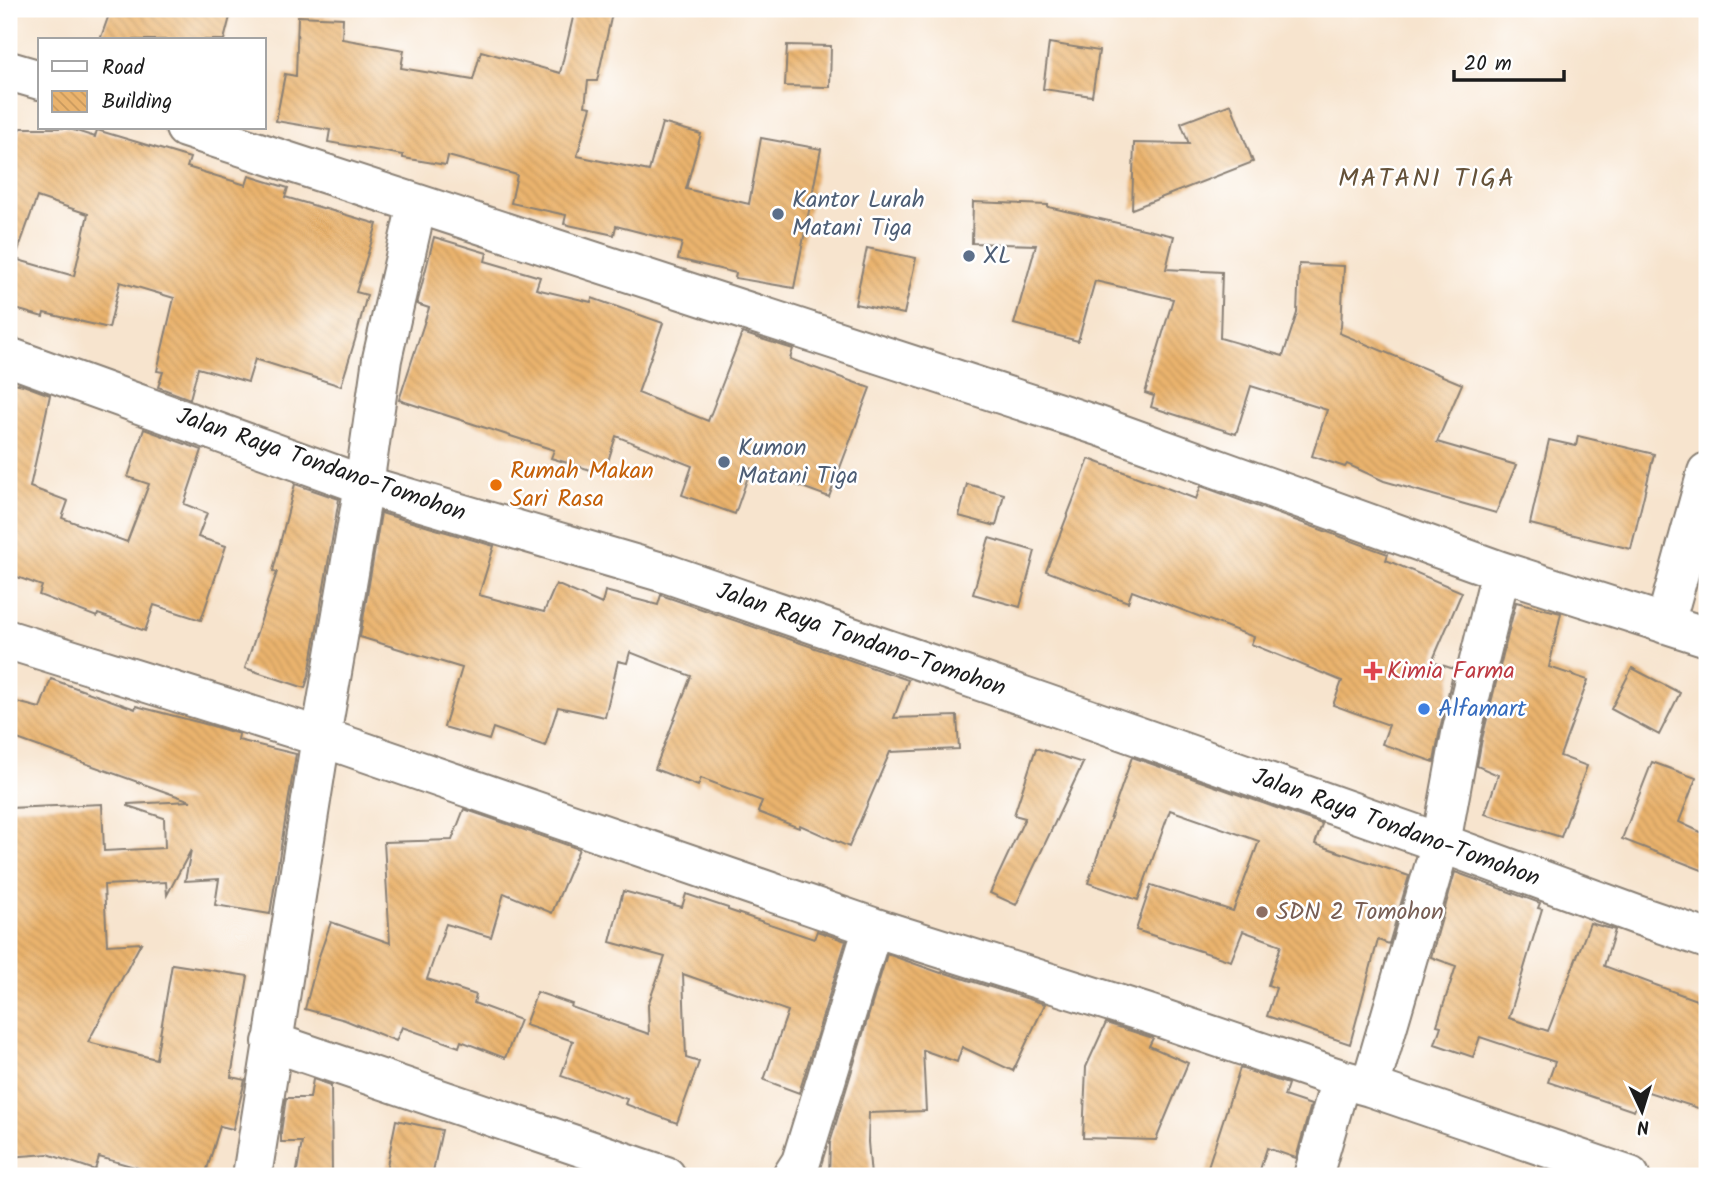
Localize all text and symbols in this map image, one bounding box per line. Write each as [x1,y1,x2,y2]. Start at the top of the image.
legend [38,38,266,130]
scale bar [1454,38,1564,82]
text: 20 m [1464,48,1512,81]
text: Road [102,52,145,85]
text: Building [102,86,172,119]
district label: MATANI TIGA [1338,158,1516,200]
place label: Kantor Lurah Matani Tiga [792,181,925,248]
marker: Kantor Lurah Matani Tiga [770,206,786,222]
place label: XL [983,237,1011,276]
marker: XL [961,248,977,264]
street label: Jalan Raya Tondano-Tomohon [171,397,471,533]
place label: Kumon Matani Tiga [738,429,858,496]
place label: Rumah Makan Sari Rasa [510,452,654,519]
marker: Kumon Matani Tiga [716,454,732,470]
marker: Rumah Makan Sari Rasa [488,477,504,493]
street label: Jalan Raya Tondano-Tomohon [711,572,1011,708]
place label: Kimia Farma [1387,652,1515,691]
marker: Kimia Farma [1365,663,1381,679]
place label: Alfamart [1438,690,1527,729]
marker: Alfamart [1416,701,1432,717]
street label: Jalan Raya Tondano-Tomohon [1246,758,1546,898]
place label: SDN 2 Tomohon [1276,893,1444,932]
marker: SDN 2 Tomohon [1254,904,1270,920]
north arrow [1608,1076,1678,1146]
text: N [1636,1111,1650,1141]

